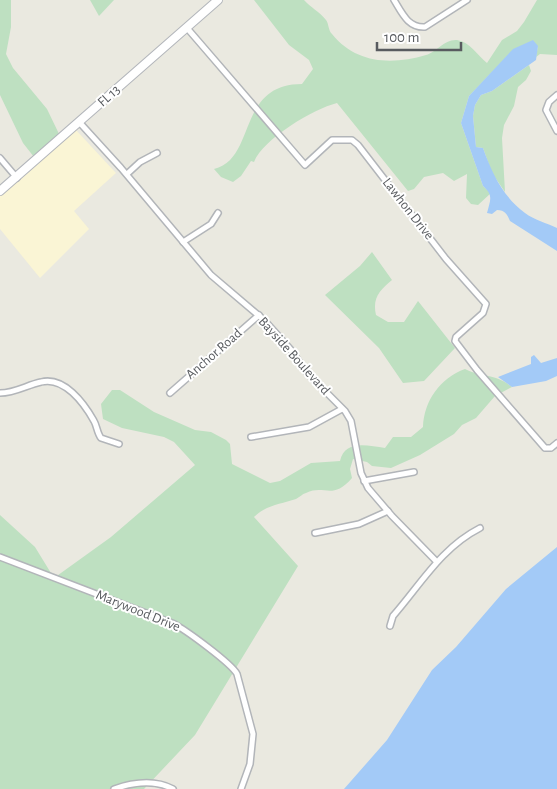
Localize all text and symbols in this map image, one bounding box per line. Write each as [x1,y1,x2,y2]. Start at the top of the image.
scale bar [377,20,461,52]
text: 100 m [384,30,419,45]
street label: FL 13 [95,82,123,109]
street label: Lawhon Drive [380,175,436,243]
street label: Bayside Boulevard [256,314,332,398]
street label: Anchor Road [183,326,245,382]
street label: Marywood Drive [94,588,182,634]

